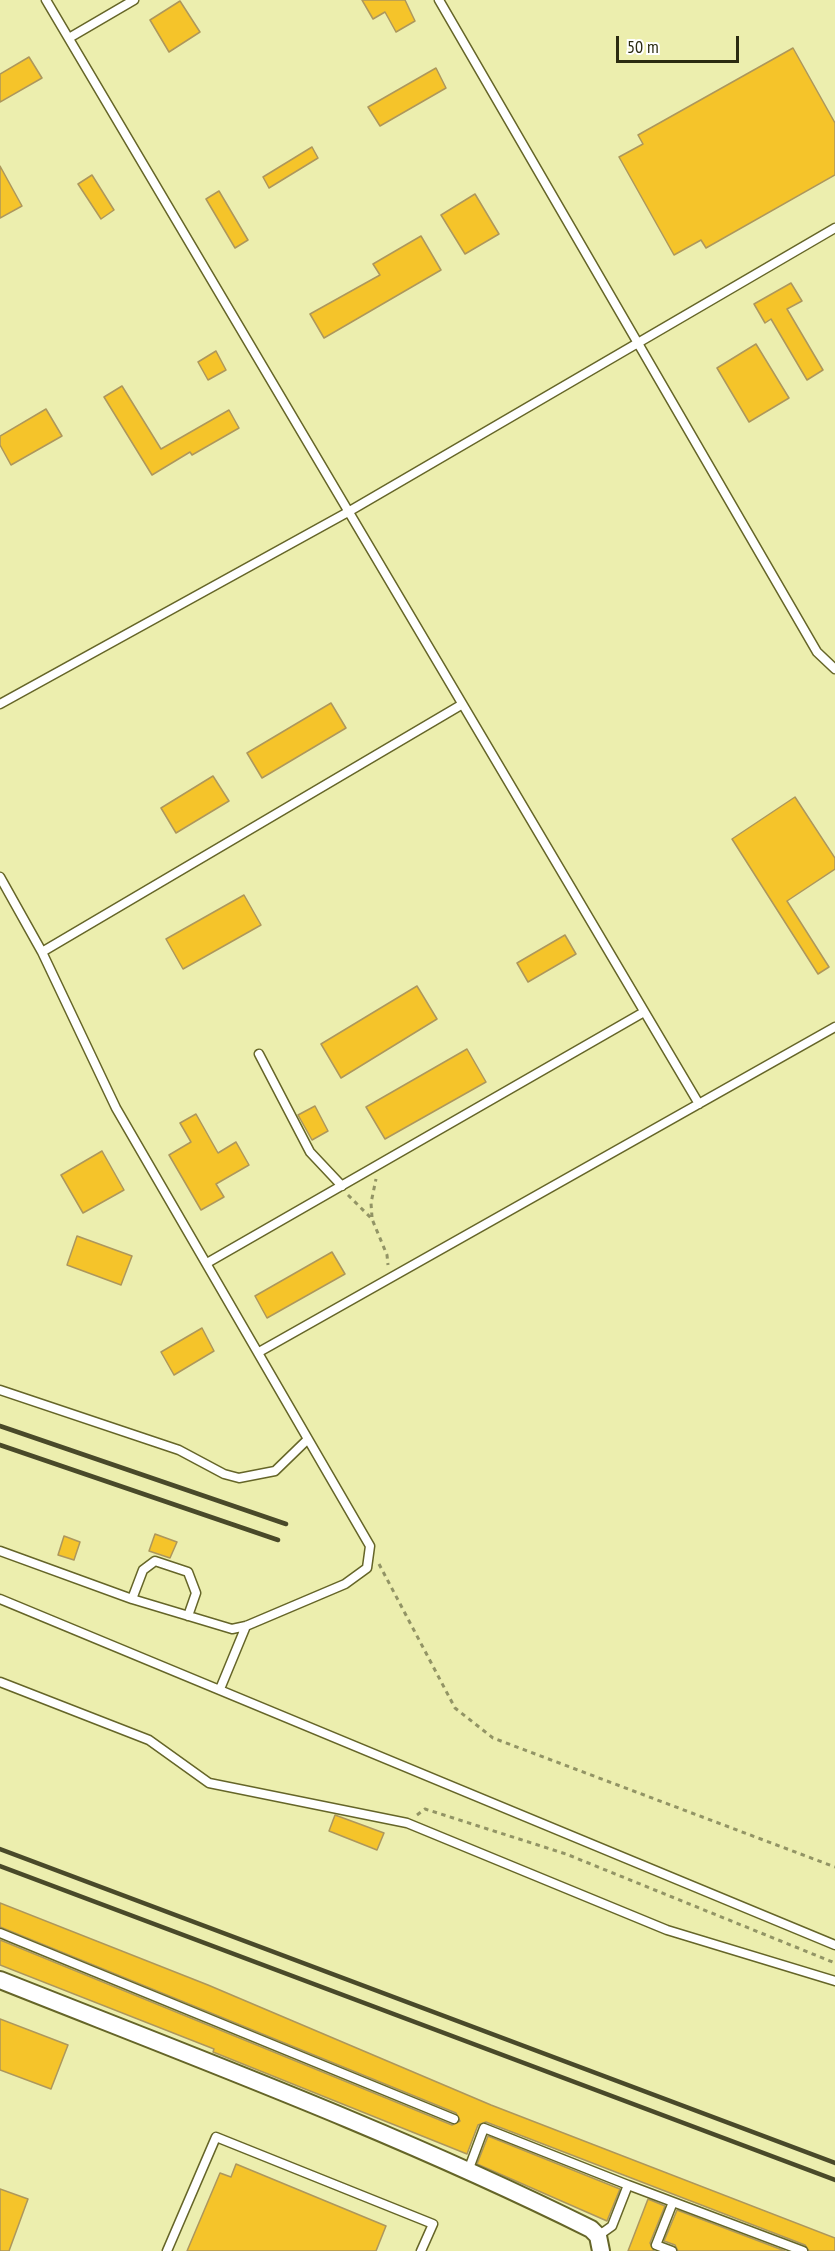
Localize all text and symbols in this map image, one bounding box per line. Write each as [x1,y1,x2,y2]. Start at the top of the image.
scale bar [619,24,742,62]
text: 50 m [627,35,659,58]

